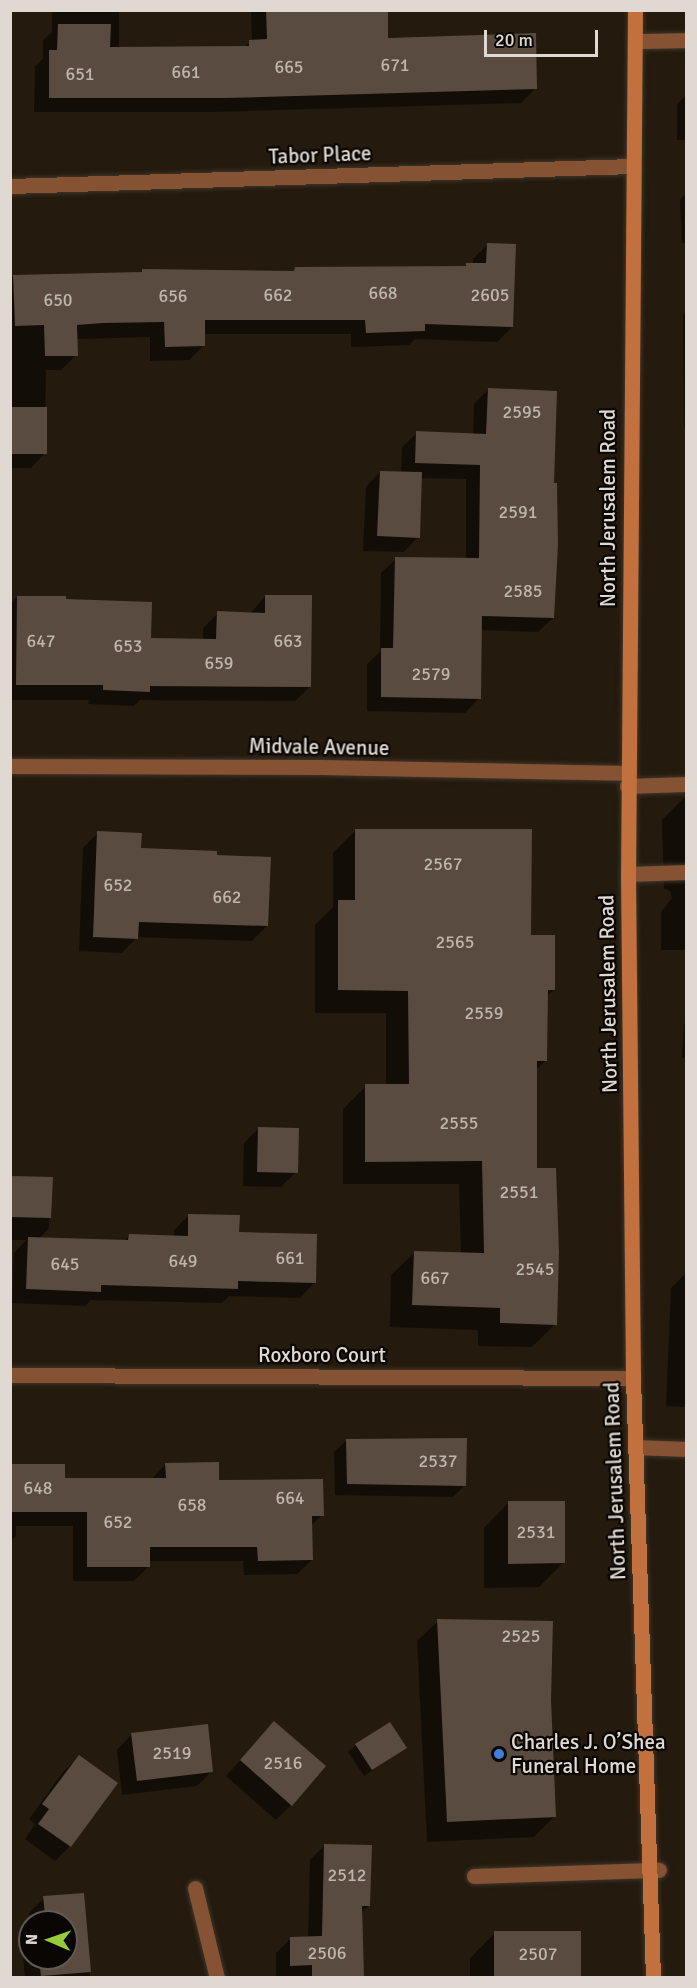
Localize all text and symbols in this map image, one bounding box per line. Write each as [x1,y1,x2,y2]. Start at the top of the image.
scale bar [487,18,601,56]
text: 20 m [495,29,533,51]
house number: 671 [380,54,410,76]
house number: 665 [274,56,304,78]
house number: 661 [171,61,201,83]
house number: 651 [65,63,95,85]
street label: Tabor Place [268,141,372,169]
house number: 668 [368,282,398,304]
house number: 662 [263,284,293,306]
house number: 2605 [471,284,509,306]
house number: 656 [158,285,188,307]
house number: 650 [43,289,73,311]
house number: 2595 [503,401,541,423]
street label: North Jerusalem Road [595,409,621,607]
house number: 2591 [499,501,537,523]
house number: 2585 [504,580,542,602]
house number: 647 [26,630,56,652]
house number: 663 [273,630,303,652]
house number: 653 [113,635,143,657]
house number: 659 [204,652,234,674]
house number: 2579 [412,663,450,685]
street label: Midvale Avenue [248,733,390,761]
house number: 2567 [424,853,462,875]
house number: 652 [103,874,133,896]
house number: 662 [212,886,242,908]
street label: North Jerusalem Road [594,895,622,1093]
house number: 2565 [436,931,474,953]
house number: 2559 [465,1002,503,1024]
house number: 2555 [440,1112,478,1134]
house number: 2551 [500,1181,538,1203]
house number: 661 [275,1247,305,1269]
house number: 649 [168,1250,198,1272]
house number: 645 [50,1253,80,1275]
house number: 2545 [516,1258,554,1280]
house number: 667 [420,1267,450,1289]
street label: Roxboro Court [258,1342,386,1368]
street label: North Jerusalem Road [599,1381,631,1581]
house number: 2537 [419,1450,457,1472]
house number: 648 [23,1477,53,1499]
house number: 664 [275,1487,305,1509]
house number: 658 [177,1494,207,1516]
house number: 652 [103,1511,133,1533]
house number: 2531 [517,1521,555,1543]
house number: 2525 [502,1625,540,1647]
place label: Charles J. O’Shea Funeral Home [511,1729,666,1779]
house number: 2519 [153,1742,191,1764]
marker: Charles J. O’Shea Funeral Home [492,1747,506,1761]
house number: 2516 [264,1752,302,1774]
house number: 2512 [328,1864,366,1886]
north arrow [18,1910,78,1970]
text: N [22,1934,42,1945]
house number: 2506 [308,1942,346,1964]
house number: 2507 [519,1943,557,1965]

